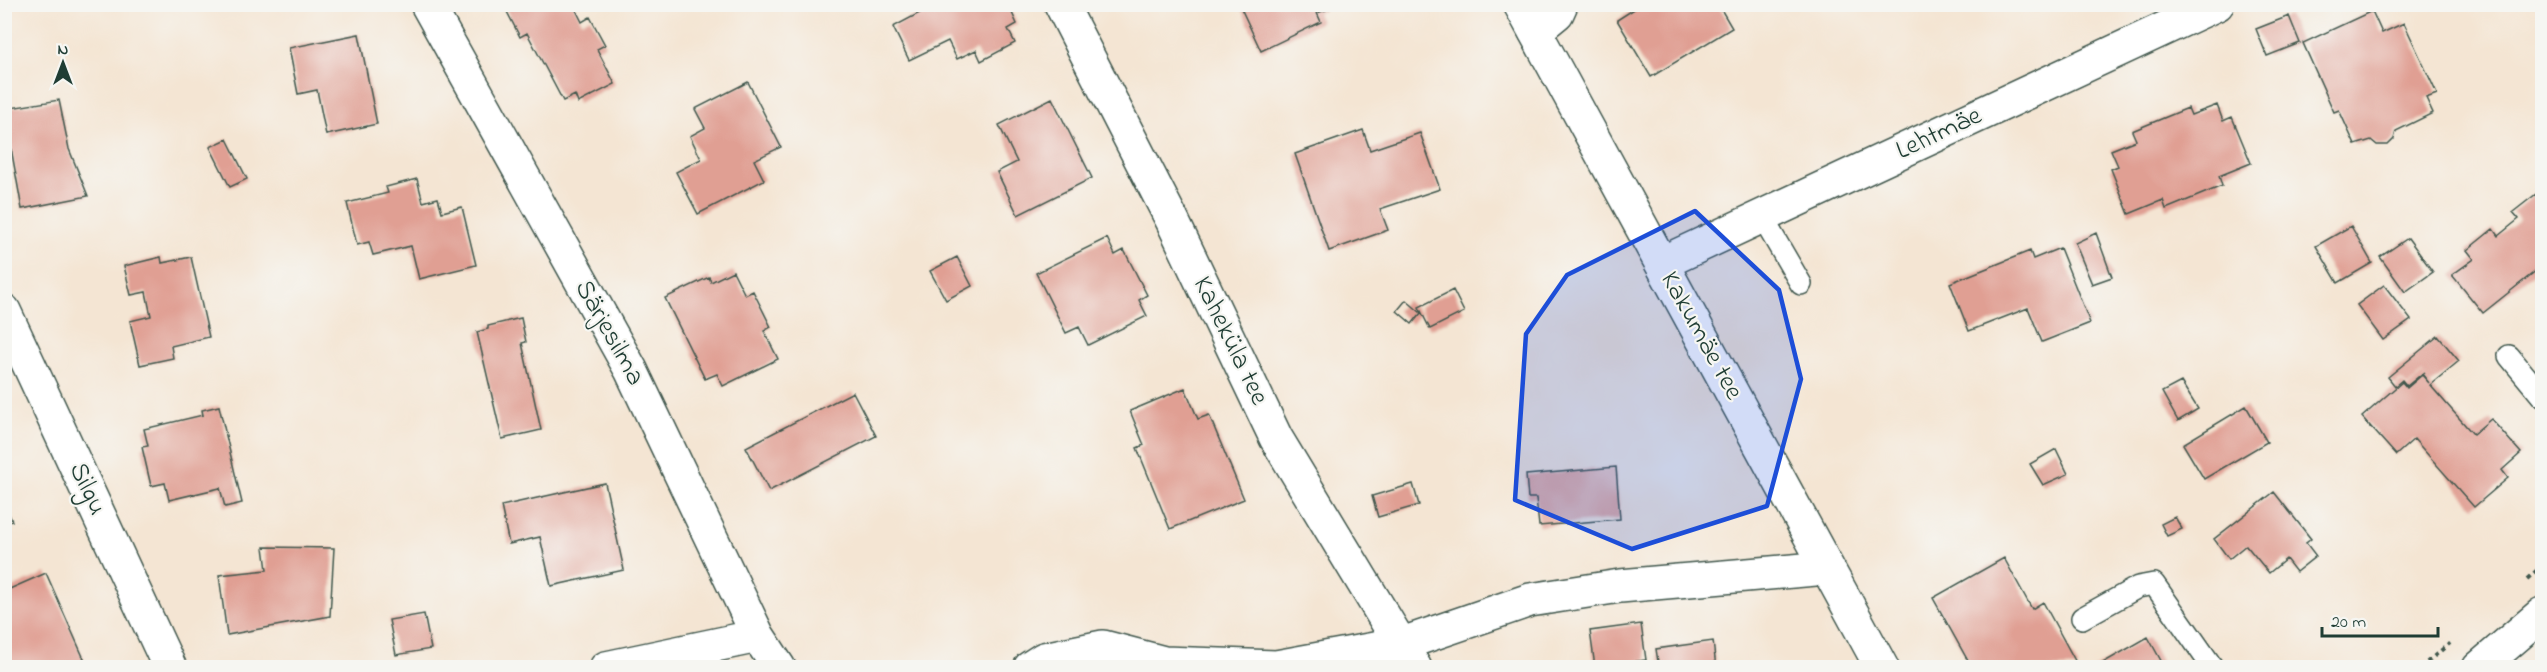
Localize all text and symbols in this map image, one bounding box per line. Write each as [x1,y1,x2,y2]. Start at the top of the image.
north arrow [33,33,93,93]
text: N [58,38,69,62]
street label: Lehtmäe [1890,97,1989,171]
street label: Kakumäe tee [1650,265,1753,408]
street label: Kaheküla tee [1182,270,1278,413]
street label: Särjesilma [564,273,654,393]
street label: Silgu [58,456,116,522]
scale bar [2322,600,2438,638]
text: 20 m [2331,610,2366,636]

